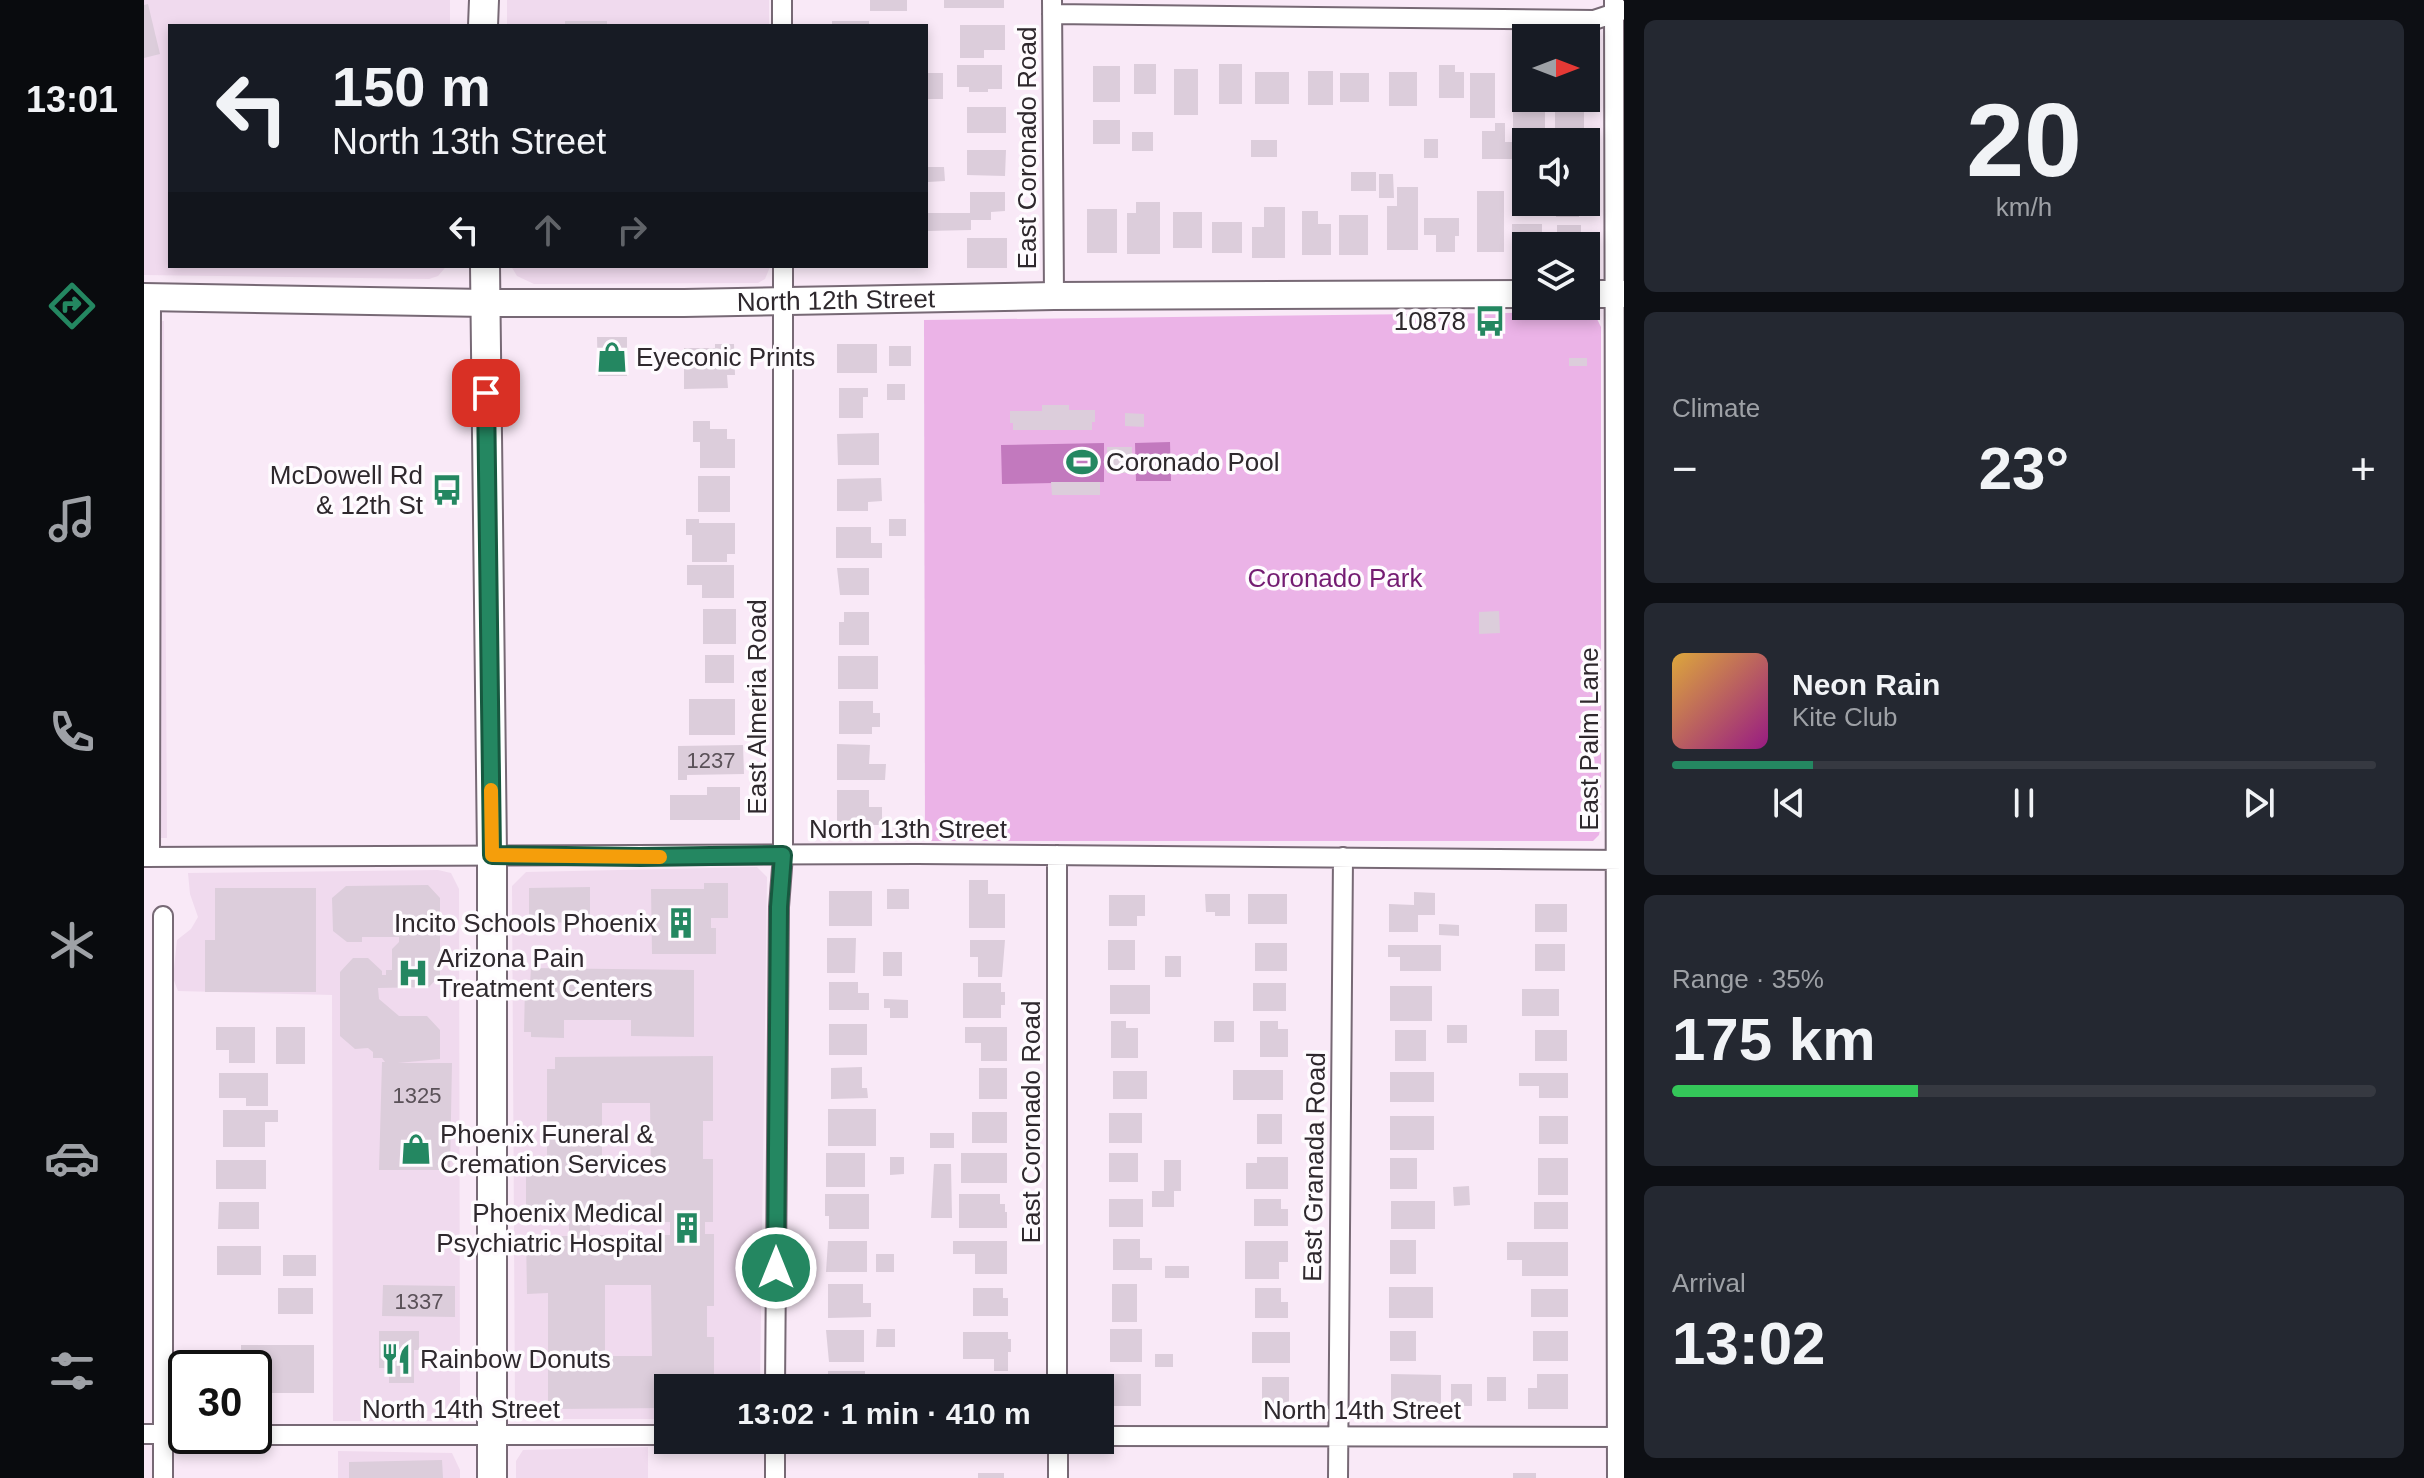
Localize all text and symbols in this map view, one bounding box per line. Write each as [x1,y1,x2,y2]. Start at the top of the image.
north arrow [1512,24,1600,112]
map controls [1512,24,1600,320]
street label: East Coronado Road [1012,27,1042,269]
text: 150 m [332,55,491,118]
icon: left [200,56,304,160]
text: 13:01 [26,79,118,120]
text: 20 [1966,82,2082,198]
text: North 13th Street [332,121,606,162]
button: sound [1512,128,1600,216]
text: km/h [1996,192,2052,222]
icon: left [442,208,486,252]
icon: ahead [526,208,570,252]
icon: right [610,208,654,252]
button: layers [1512,232,1600,320]
icon: directions [44,278,100,334]
street label: North 12th Street [737,283,936,317]
bus stop icon: 10878 [1473,304,1507,338]
place label: 10878 [1394,306,1466,336]
shop icon: Eyeconic Prints [595,340,629,374]
place label: Eyeconic Prints [636,342,815,372]
pin [452,359,520,427]
icon: arrive [464,371,508,415]
text: Climate [1672,393,1760,423]
text: 23° [1979,435,2069,502]
text: − [1672,444,1698,493]
text: + [2350,444,2376,493]
sports icon: Coronado Pool [1065,445,1099,479]
place label: Coronado Pool [1106,447,1279,477]
place label: McDowell Rd & 12th St [270,460,424,520]
bus stop icon: McDowell Rd & 12th St [430,473,464,507]
icon: music [44,491,100,547]
park label: Coronado Park [1248,563,1423,593]
street label: East Almeria Road [742,599,772,815]
street label: East Palm Lane [1574,647,1604,831]
text: Neon Rain [1792,668,1940,701]
text: Kite Club [1792,702,1898,732]
icon: phone [44,704,100,760]
house number: 1237 [687,748,735,773]
icon: previous [1767,781,1811,825]
icon: pause [2002,781,2046,825]
icon: next [2237,781,2281,825]
street label: North 13th Street [809,814,1008,844]
building icon: Incito Schools Phoenix [664,906,698,940]
place label: Incito Schools Phoenix [394,908,657,938]
icon: climate [44,917,100,973]
place label: Arizona Pain Treatment Centers [437,943,653,1003]
hospital icon: Arizona Pain Treatment Centers [396,956,430,990]
text: Range · 35% [1672,964,1824,994]
street label: East Coronado Road [1016,1001,1046,1243]
text: 175 km [1672,1006,1876,1073]
street label: East Granada Road [1297,1052,1331,1282]
house number: 1325 [393,1083,441,1108]
place label: Phoenix Funeral & Cremation Services [440,1119,667,1179]
icon: car [44,1130,100,1186]
shop icon: Phoenix Funeral & Cremation Services [399,1132,433,1166]
place label: Phoenix Medical Psychiatric Hospital [436,1198,663,1258]
building icon: Phoenix Medical Psychiatric Hospital [670,1211,704,1245]
position arrow [734,1226,818,1310]
text: Arrival [1672,1268,1746,1298]
house number: 1337 [395,1289,443,1314]
text: 13:02 [1672,1310,1825,1377]
restaurant icon: Rainbow Donuts [379,1342,413,1376]
icon: filters [44,1343,100,1399]
place label: Rainbow Donuts [420,1344,611,1374]
speed limit sign: 30 [168,1350,272,1454]
street label: North 14th Street [362,1394,561,1424]
street label: North 14th Street [1263,1395,1462,1425]
text: 13:02 · 1 min · 410 m [737,1397,1031,1430]

